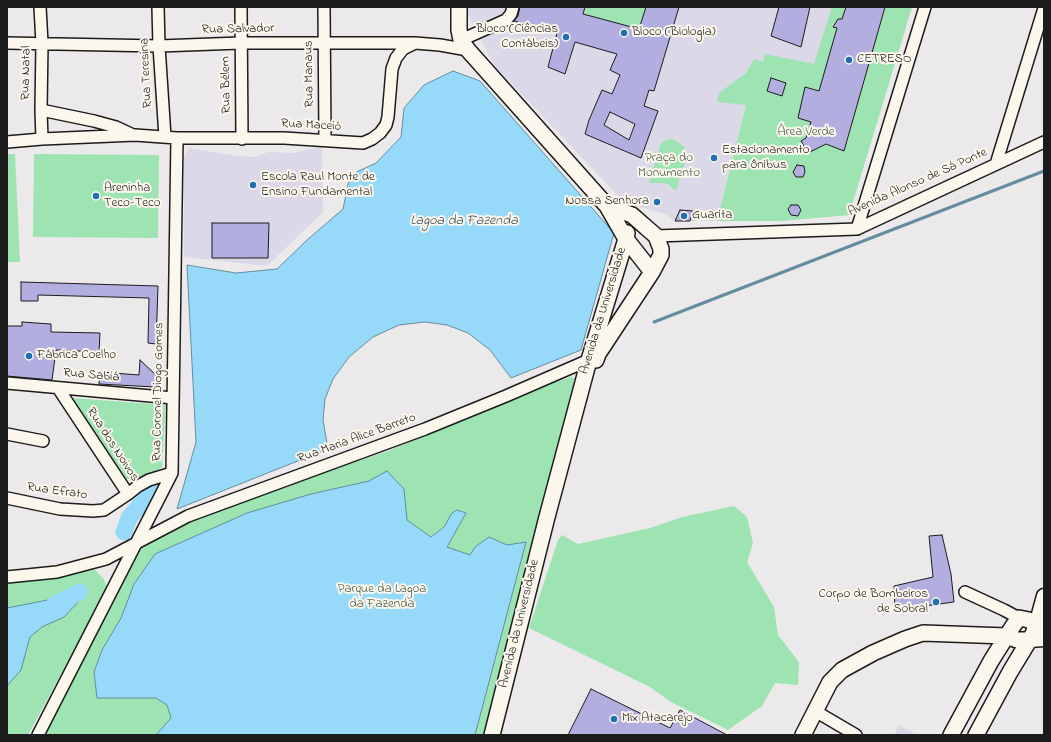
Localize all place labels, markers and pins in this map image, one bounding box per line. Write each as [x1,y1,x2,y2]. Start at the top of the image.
place label: Bloco (Ciências Contábeis) [476,22,558,53]
place label: Bloco (Biologia) [632,25,716,41]
marker: Bloco (Biologia) [619,28,629,38]
marker: Bloco (Ciências Contábeis) [561,32,571,42]
place label: CETRESO [857,52,911,68]
marker: CETRESO [844,55,854,65]
place label: Estacionamento para ônibus [722,143,810,174]
marker: Estacionamento para ônibus [709,153,719,163]
place label: Escola Raul Monte de Ensino Fundamental [261,170,375,201]
marker: Escola Raul Monte de Ensino Fundamental [248,180,258,190]
place label: Areninha Teco-Teco [104,181,160,212]
marker: Areninha Teco-Teco [91,191,101,201]
place label: Nossa Senhora [565,194,649,210]
marker: Nossa Senhora [652,197,662,207]
place label: Guarita [692,208,732,224]
marker: Guarita [679,211,689,221]
place label: Fábrica Coelho [37,348,116,364]
marker: Fábrica Coelho [24,351,34,361]
place label: Corpo de Bombeiros de Sobral [819,587,928,618]
marker: Corpo de Bombeiros de Sobral [931,597,941,607]
place label: Mix Atacarejo [622,711,693,727]
marker: Mix Atacarejo [609,714,619,724]

